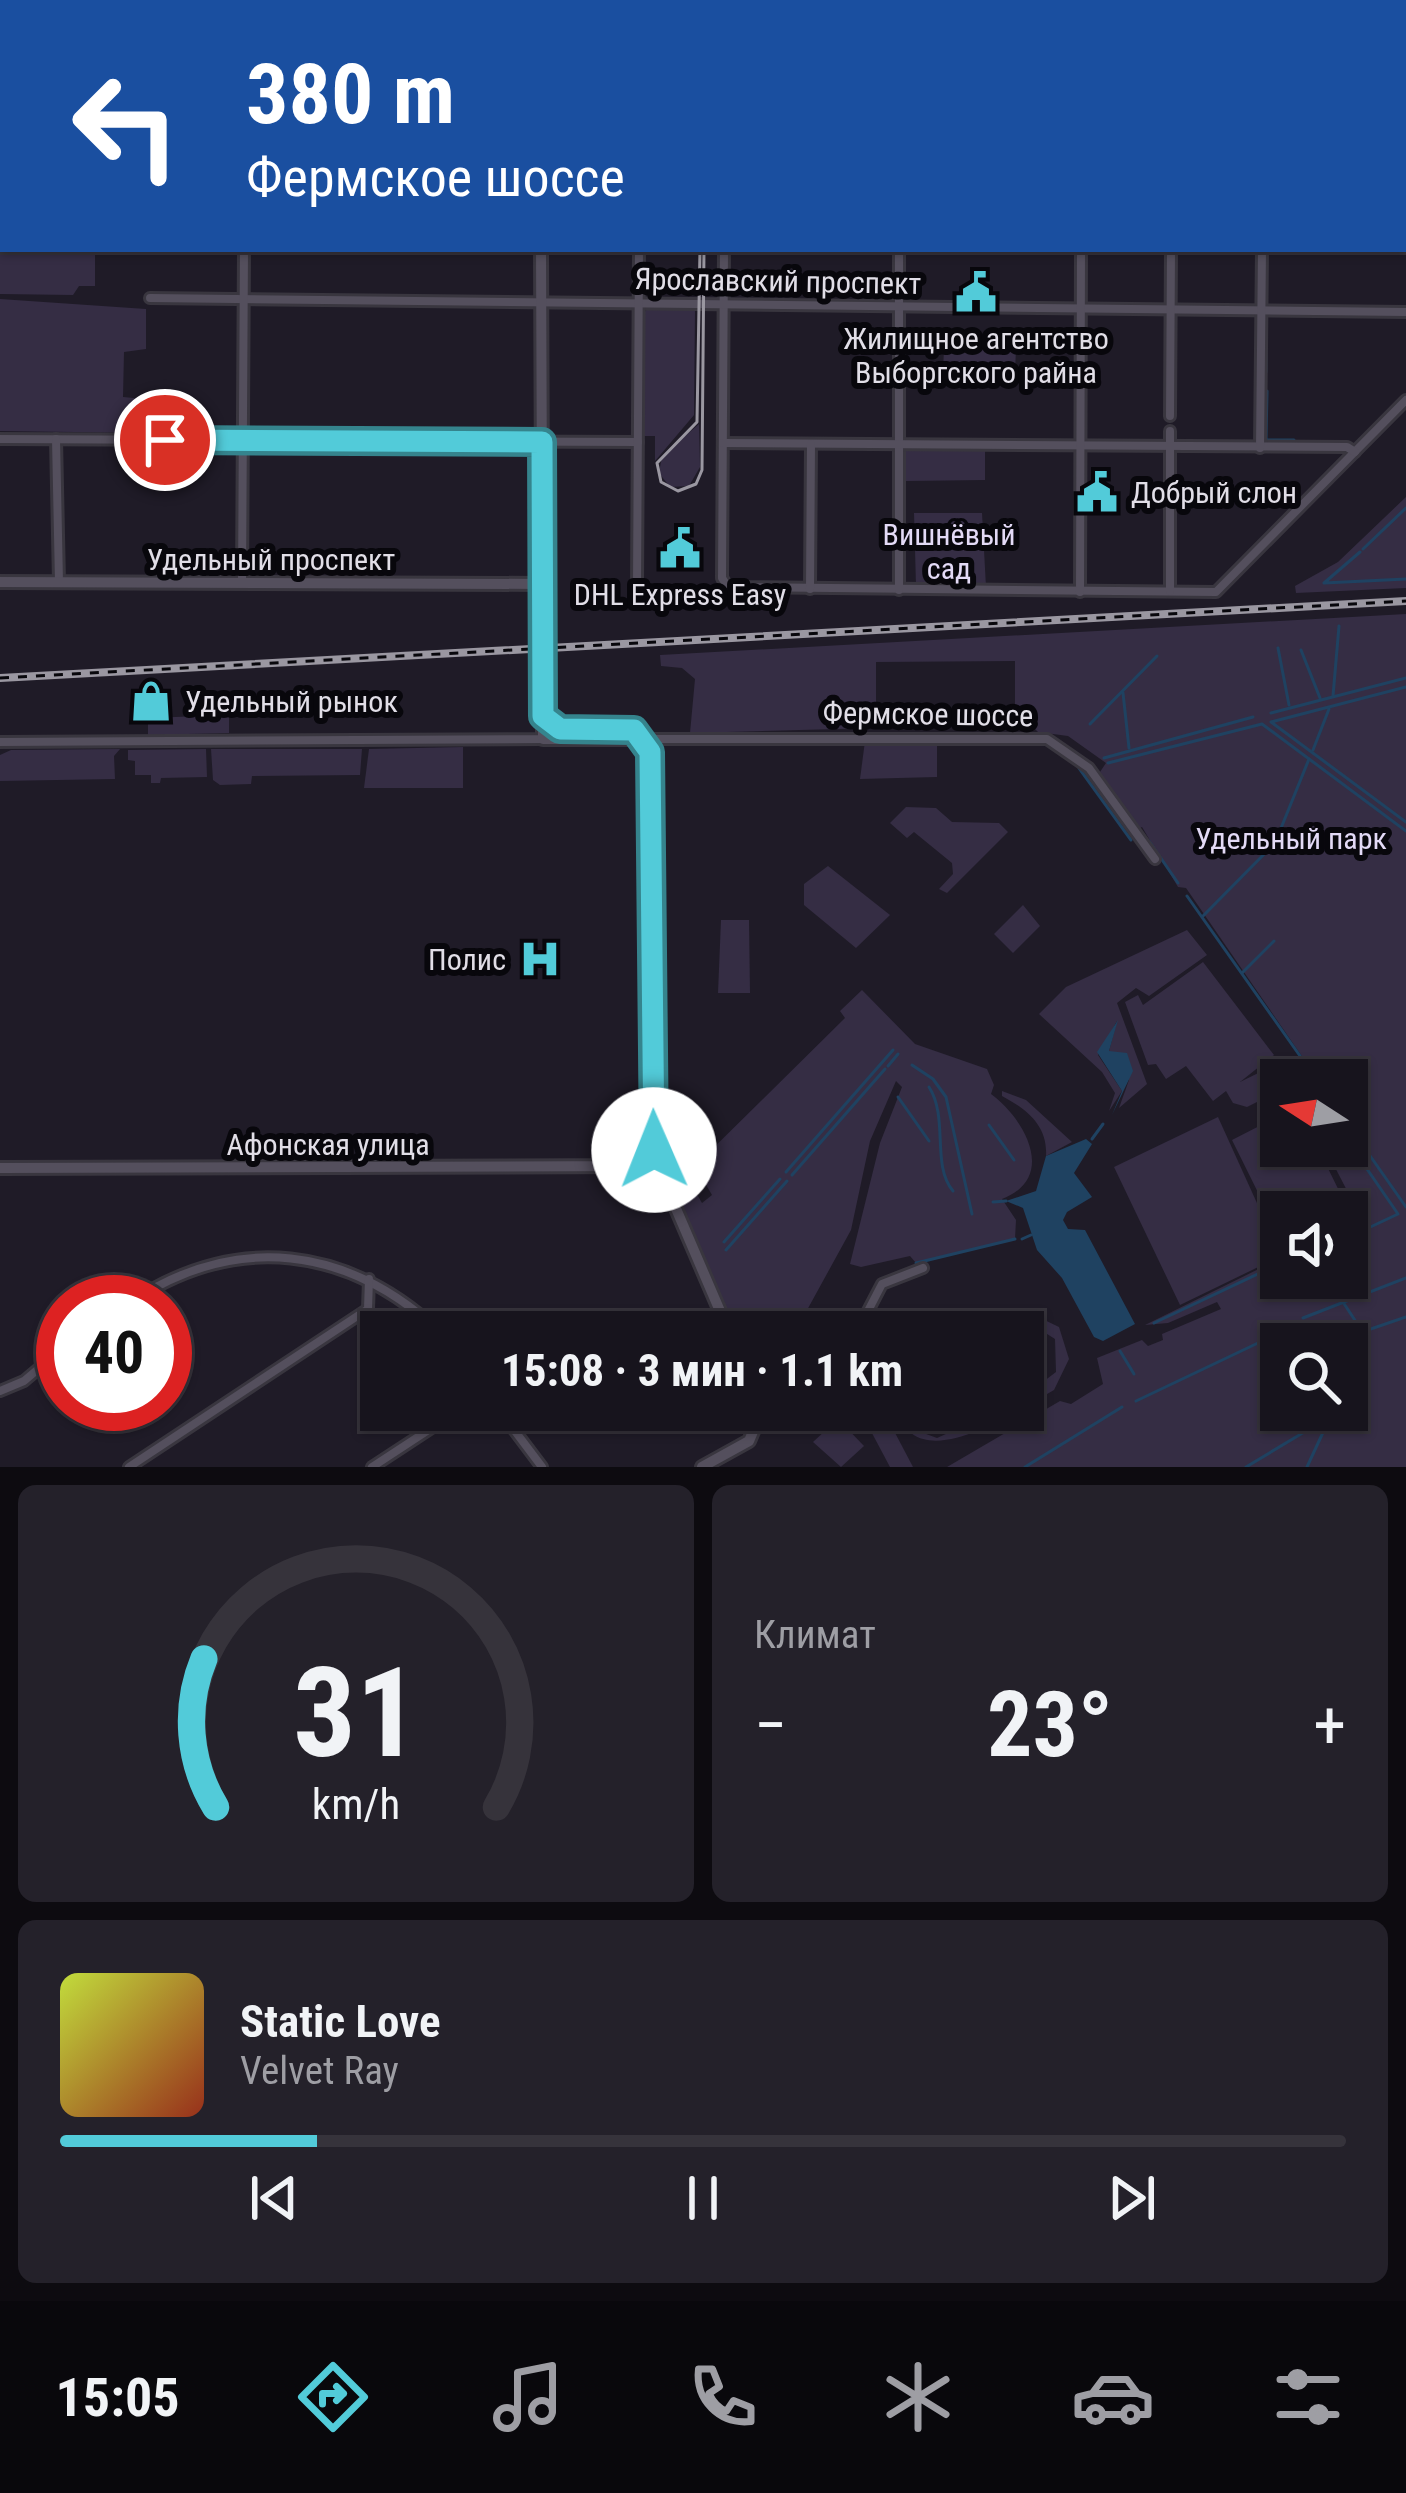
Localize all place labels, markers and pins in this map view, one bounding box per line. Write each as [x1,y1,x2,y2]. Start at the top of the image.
public building icon: Жилищное агентство Выборгского райна [953,269,999,315]
place label: Жилищное агентство Выборгского райна [843,321,1109,390]
pin [114,389,216,491]
public building icon: Добрый слон [1074,469,1120,515]
place label: Добрый слон [1131,475,1297,510]
public building icon: DHL Express Easy [657,525,703,571]
place label: DHL Express Easy [574,577,786,612]
shop icon: Удельный рынок [128,678,174,724]
place label: Удельный рынок [185,684,398,719]
hospital icon: Полис [517,936,563,982]
place label: Полис [428,942,506,977]

